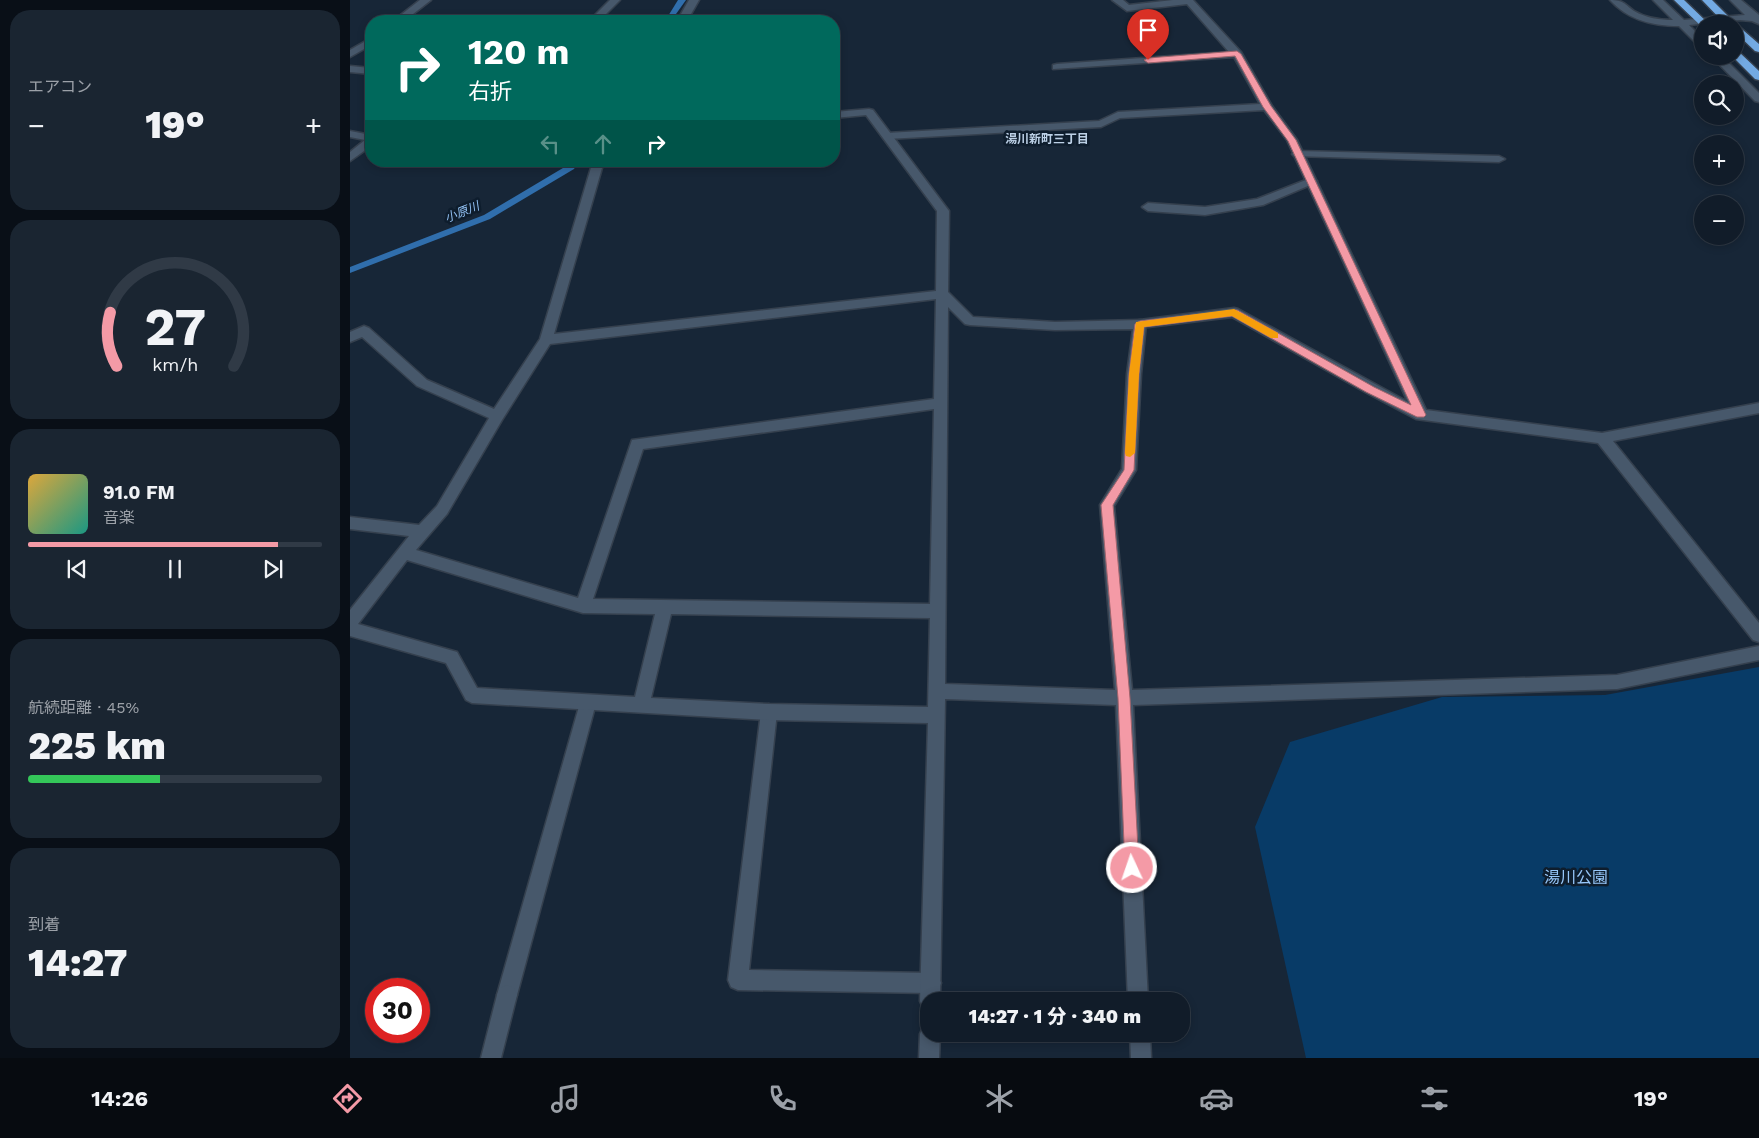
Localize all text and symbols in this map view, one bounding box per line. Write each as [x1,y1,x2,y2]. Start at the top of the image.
pin [1127,9,1169,60]
map controls [1694,15,1744,245]
button: sound [1694,15,1744,65]
icon: arrive [1134,16,1162,44]
text: 120 m [468,31,569,73]
icon: right [385,35,450,100]
button: search [1694,75,1744,125]
text: エアコン [28,77,92,96]
text: 右折 [468,79,512,104]
text: 19° [145,103,205,147]
text: − [28,109,45,142]
text: + [305,109,322,142]
icon: left [536,130,564,158]
icon: ahead [589,130,617,158]
icon: right [642,130,670,158]
district label: 湯川新町三丁目 [1005,132,1089,146]
button: + [1694,135,1744,185]
button: − [1694,195,1744,245]
water label: 小原川 [443,198,483,225]
text: 27 [144,297,206,358]
text: km/h [152,354,198,375]
text: 91.0 FM [103,481,175,504]
text: 音楽 [103,508,135,527]
icon: previous [63,555,91,583]
icon: pause [161,555,189,583]
icon: next [259,555,287,583]
text: 航続距離 · 45% [28,698,139,717]
text: 225 km [28,724,166,768]
position arrow [1105,841,1157,893]
park label: 湯川公園 [1544,868,1608,887]
text: 到着 [28,915,60,934]
text: 14:27 [28,941,127,985]
speed limit sign: 30 [365,978,430,1043]
text: 14:27 · 1 分 · 340 m [969,1005,1141,1028]
icon: directions [330,1081,365,1116]
icon: music [548,1081,583,1116]
icon: phone [765,1081,800,1116]
icon: climate [982,1081,1017,1116]
icon: car [1199,1081,1234,1116]
icon: filters [1417,1081,1452,1116]
text: 14:26 [91,1086,148,1111]
text: 19° [1634,1086,1668,1111]

